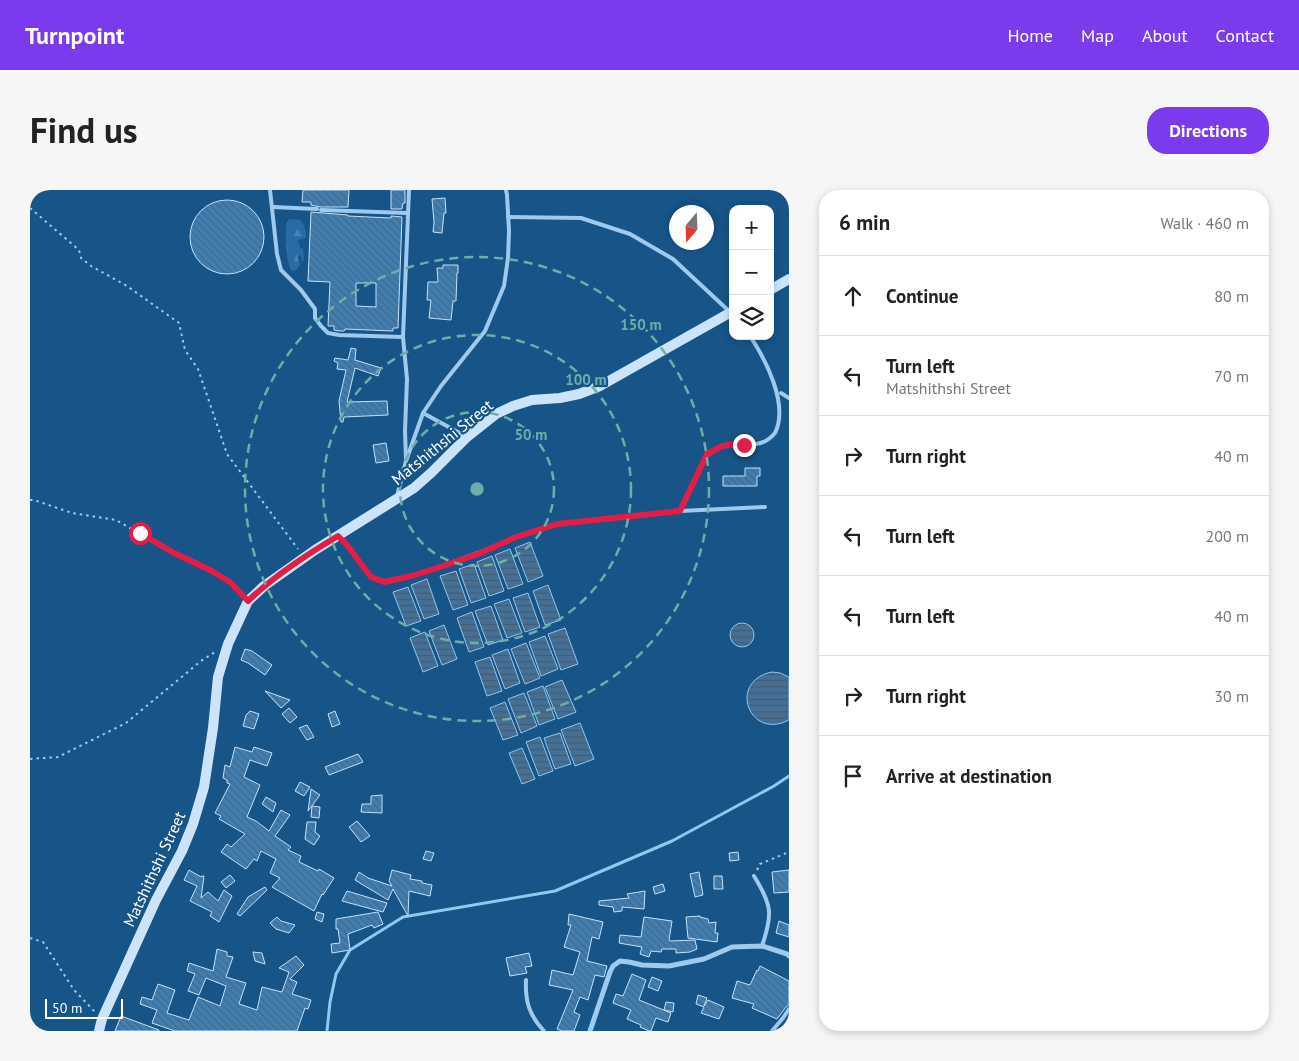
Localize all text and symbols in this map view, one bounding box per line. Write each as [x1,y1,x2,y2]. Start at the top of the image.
text: Turnpoint [25,20,124,51]
text: Home [1007,24,1053,47]
text: Map [1081,24,1114,47]
text: About [1142,24,1188,47]
text: Contact [1216,24,1274,47]
text: Find us [30,107,138,153]
button: Directions [1147,107,1269,154]
north arrow [669,205,714,250]
map controls [729,205,774,340]
button: + [729,205,774,250]
text: 6 min [839,209,890,236]
text: Walk · 460 m [1160,213,1249,233]
button: − [729,250,774,295]
icon: ahead [839,282,867,310]
text: Continue [886,284,958,308]
text: 80 m [1214,286,1249,306]
button: layers [729,295,774,340]
text: 150 m [620,315,662,334]
text: Turn left [886,354,955,378]
icon: left [839,362,867,390]
text: 70 m [1214,366,1249,386]
text: 100 m [565,370,607,389]
text: Matshithshi Street [886,378,1011,398]
street label: Matshithshi Street [387,395,497,489]
text: 50 m [515,425,547,444]
route end [733,434,756,457]
icon: right [839,442,867,470]
text: Turn right [886,444,966,468]
text: 40 m [1214,446,1249,466]
centre of rings [468,480,486,498]
route start [129,522,152,545]
icon: left [839,522,867,550]
text: Turn left [886,524,955,548]
text: 200 m [1206,526,1249,546]
icon: left [839,602,867,630]
text: Turn left [886,604,955,628]
text: 40 m [1214,606,1249,626]
icon: right [839,682,867,710]
text: Turn right [886,684,966,708]
text: 30 m [1214,686,1249,706]
icon: arrive [839,762,867,790]
text: Arrive at destination [886,764,1052,788]
street label: Matshithshi Street [119,808,190,930]
scale bar [45,996,122,1019]
text: 50 m [52,999,82,1017]

